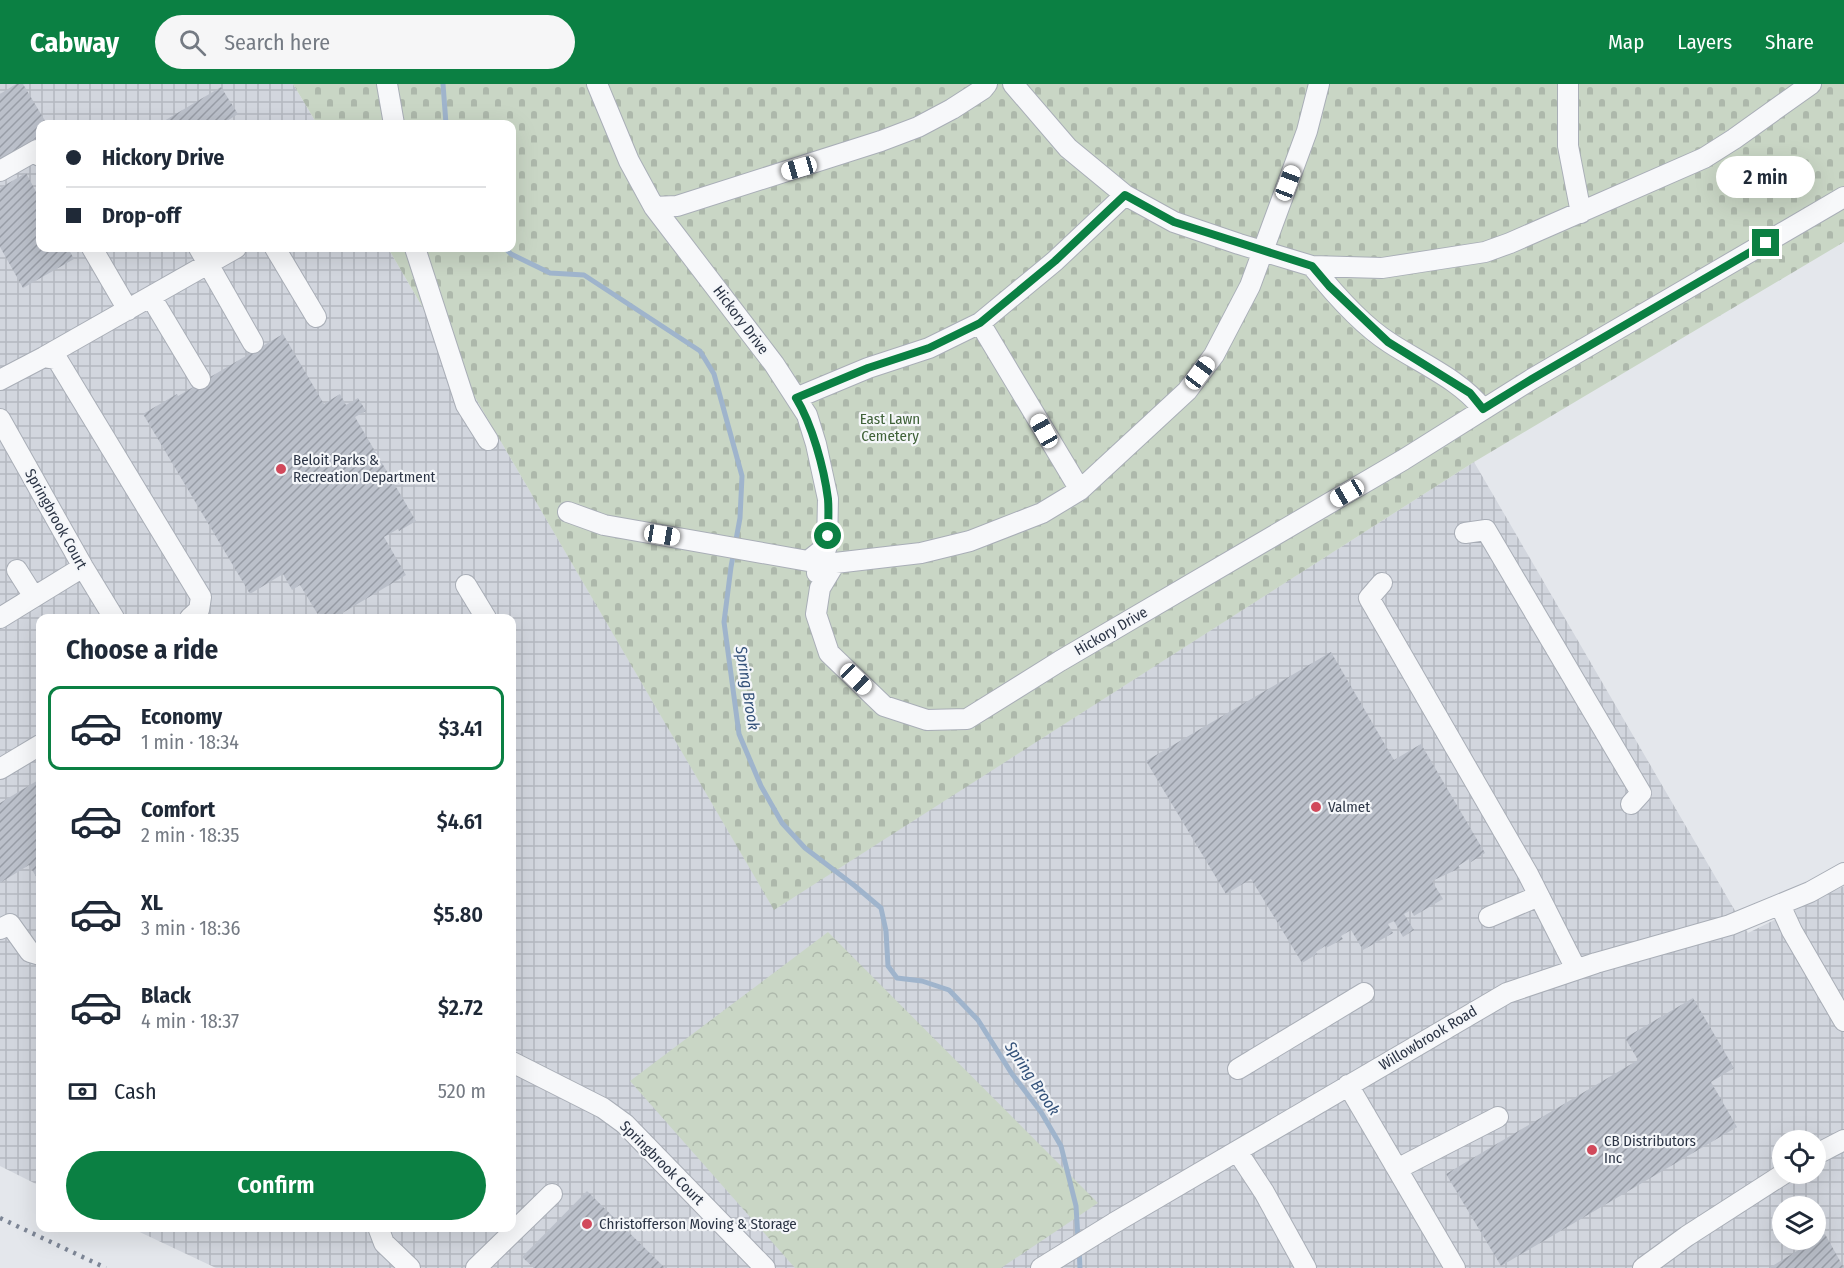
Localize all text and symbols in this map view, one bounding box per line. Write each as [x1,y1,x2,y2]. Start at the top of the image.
search box [155,15,575,69]
text: Cabway [30,26,119,59]
icon: search [176,26,209,59]
text: Search here [224,29,330,56]
text: Map [1608,29,1644,55]
text: Layers [1677,29,1732,55]
text: Share [1765,29,1814,55]
text: Hickory Drive [102,144,224,171]
car [779,154,819,182]
callout: 2 min [1716,156,1816,198]
car [1273,163,1303,203]
text: 2 min [1743,165,1788,189]
text: Drop-off [102,202,181,229]
route end [1752,229,1779,256]
street label: Hickory Drive [709,282,773,358]
car [1182,353,1218,393]
park label: East Lawn Cemetery [860,410,920,445]
car [1027,411,1061,451]
place label: Beloit Parks & Recreation Department [293,451,436,486]
marker: Beloit Parks & Recreation Department [274,462,288,476]
street label: Springbrook Court [21,466,91,572]
car [1327,476,1367,510]
route start [814,522,841,549]
car [643,523,681,547]
street label: Hickory Drive [1071,603,1151,659]
text: Choose a ride [66,634,218,666]
water label: Spring Brook [731,644,764,732]
car [837,660,875,698]
icon: car [69,701,123,755]
text: Economy [141,703,222,730]
text: $3.41 [438,715,483,742]
text: 1 min · 18:34 [141,730,239,754]
icon: car [69,794,123,848]
text: Comfort [141,796,215,823]
place label: Valmet [1328,798,1370,816]
marker: Valmet [1309,800,1323,814]
text: $4.61 [437,808,483,835]
text: 2 min · 18:35 [141,823,240,847]
icon: car [69,887,123,941]
text: XL [141,889,163,916]
text: $5.80 [433,901,483,928]
text: 3 min · 18:36 [141,916,240,940]
icon: car [69,980,123,1034]
text: Black [141,982,191,1009]
text: $2.72 [438,994,483,1021]
street label: Willowbrook Road [1376,1002,1480,1074]
text: 4 min · 18:37 [141,1009,239,1033]
water label: Spring Brook [1000,1037,1064,1119]
icon: cash [66,1075,99,1108]
text: Cash [114,1078,157,1105]
text: 520 m [438,1079,486,1103]
street label: Springbrook Court [616,1117,708,1209]
map controls [1772,1130,1826,1250]
button: locate [1772,1130,1826,1184]
place label: CB Distributors Inc [1604,1132,1696,1167]
marker: CB Distributors Inc [1585,1143,1599,1157]
button: Confirm [66,1151,486,1220]
button: layers [1772,1196,1826,1250]
place label: Christofferson Moving & Storage [599,1215,797,1233]
marker: Christofferson Moving & Storage [580,1217,594,1231]

